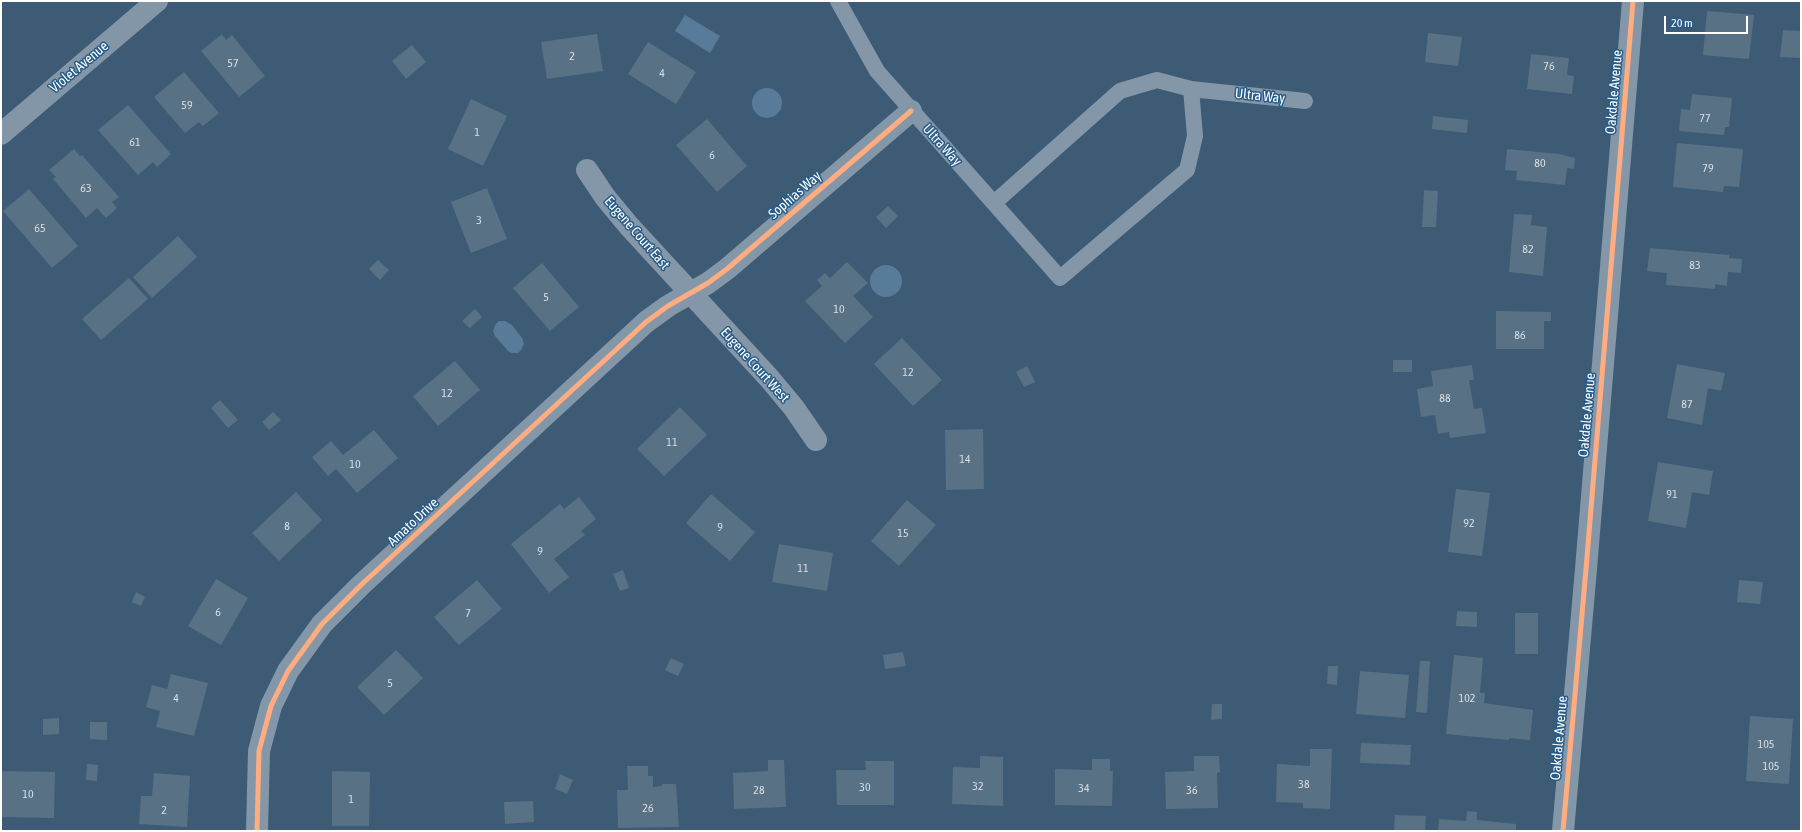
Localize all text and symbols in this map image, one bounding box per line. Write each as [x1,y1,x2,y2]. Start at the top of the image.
scale bar [1666,8,1750,34]
text: 20 m [1671,16,1693,30]
street label: Violet Avenue [46,38,112,96]
house number: 2 [569,49,575,63]
street label: Oakdale Avenue [1602,49,1626,135]
house number: 57 [227,56,239,70]
house number: 76 [1543,59,1555,73]
house number: 4 [659,66,665,80]
street label: Ultra Way [1234,85,1286,107]
house number: 59 [181,98,193,112]
house number: 77 [1699,111,1711,125]
street label: Ultra Way [919,121,965,169]
house number: 1 [474,125,480,139]
house number: 61 [129,135,141,149]
house number: 6 [709,148,715,162]
house number: 80 [1534,156,1546,170]
house number: 79 [1702,161,1714,175]
street label: Sophias Way [765,168,825,222]
house number: 63 [80,181,92,195]
street label: Eugene Court East [601,193,673,273]
house number: 3 [476,213,482,227]
house number: 65 [34,221,46,235]
house number: 82 [1522,242,1534,256]
house number: 83 [1689,258,1701,272]
house number: 5 [543,290,549,304]
house number: 10 [833,302,845,316]
street label: Eugene Court West [717,324,793,406]
house number: 86 [1514,328,1526,342]
house number: 12 [902,365,914,379]
street label: Oakdale Avenue [1575,372,1599,458]
house number: 12 [441,386,453,400]
house number: 88 [1439,391,1451,405]
house number: 87 [1681,397,1693,411]
house number: 11 [666,435,678,449]
house number: 14 [959,452,971,466]
house number: 10 [349,457,361,471]
house number: 91 [1666,487,1678,501]
street label: Amato Drive [384,494,442,550]
house number: 92 [1463,516,1475,530]
house number: 8 [284,519,290,533]
house number: 9 [717,520,723,534]
house number: 15 [897,526,909,540]
house number: 9 [537,544,543,558]
house number: 11 [797,561,809,575]
house number: 6 [215,605,221,619]
house number: 7 [465,606,471,620]
house number: 5 [387,676,393,690]
house number: 4 [173,691,179,705]
house number: 102 [1459,691,1475,705]
street label: Oakdale Avenue [1547,695,1571,781]
house number: 105 [1758,737,1774,751]
house number: 105 [1763,759,1779,773]
house number: 38 [1298,777,1310,791]
house number: 32 [972,779,984,793]
house number: 30 [859,780,871,794]
house number: 34 [1078,781,1090,795]
house number: 28 [753,783,765,797]
house number: 36 [1186,783,1198,797]
house number: 10 [22,787,34,801]
house number: 1 [348,792,354,806]
house number: 26 [642,801,654,815]
house number: 2 [161,803,167,817]

